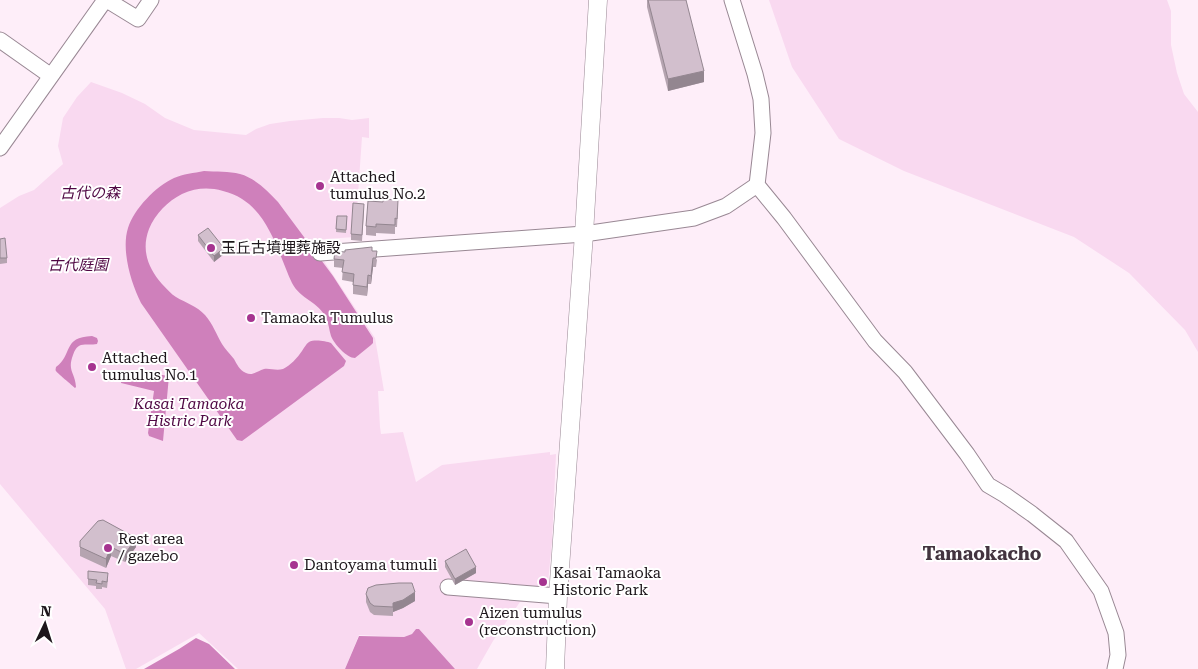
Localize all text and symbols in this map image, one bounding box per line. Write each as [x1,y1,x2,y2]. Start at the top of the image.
place label: Attached tumulus No.2 [330,168,425,203]
marker: Attached tumulus No.2 [314,180,326,192]
park label: 古代の森 [60,184,122,202]
place label: 玉丘古墳埋葬施設 [221,239,341,257]
marker: 玉丘古墳埋葬施設 [205,242,217,254]
park label: 古代庭園 [48,256,110,274]
place label: Tamaoka Tumulus [261,309,393,327]
marker: Tamaoka Tumulus [245,312,257,324]
place label: Attached tumulus No.1 [102,349,197,384]
marker: Attached tumulus No.1 [86,361,98,373]
park label: Kasai Tamaoka Histric Park [132,395,245,430]
place label: Rest area / gazebo [117,530,183,565]
marker: Rest area / gazebo [102,542,114,554]
district label: Tamaokacho [923,543,1042,564]
place label: Dantoyama tumuli [304,556,438,574]
marker: Dantoyama tumuli [288,559,300,571]
place label: Kasai Tamaoka Historic Park [553,564,661,599]
marker: Kasai Tamaoka Historic Park [537,576,549,588]
north arrow [20,599,70,649]
text: N [40,603,52,619]
place label: Aizen tumulus (reconstruction) [479,604,596,639]
marker: Aizen tumulus (reconstruction) [463,616,475,628]

